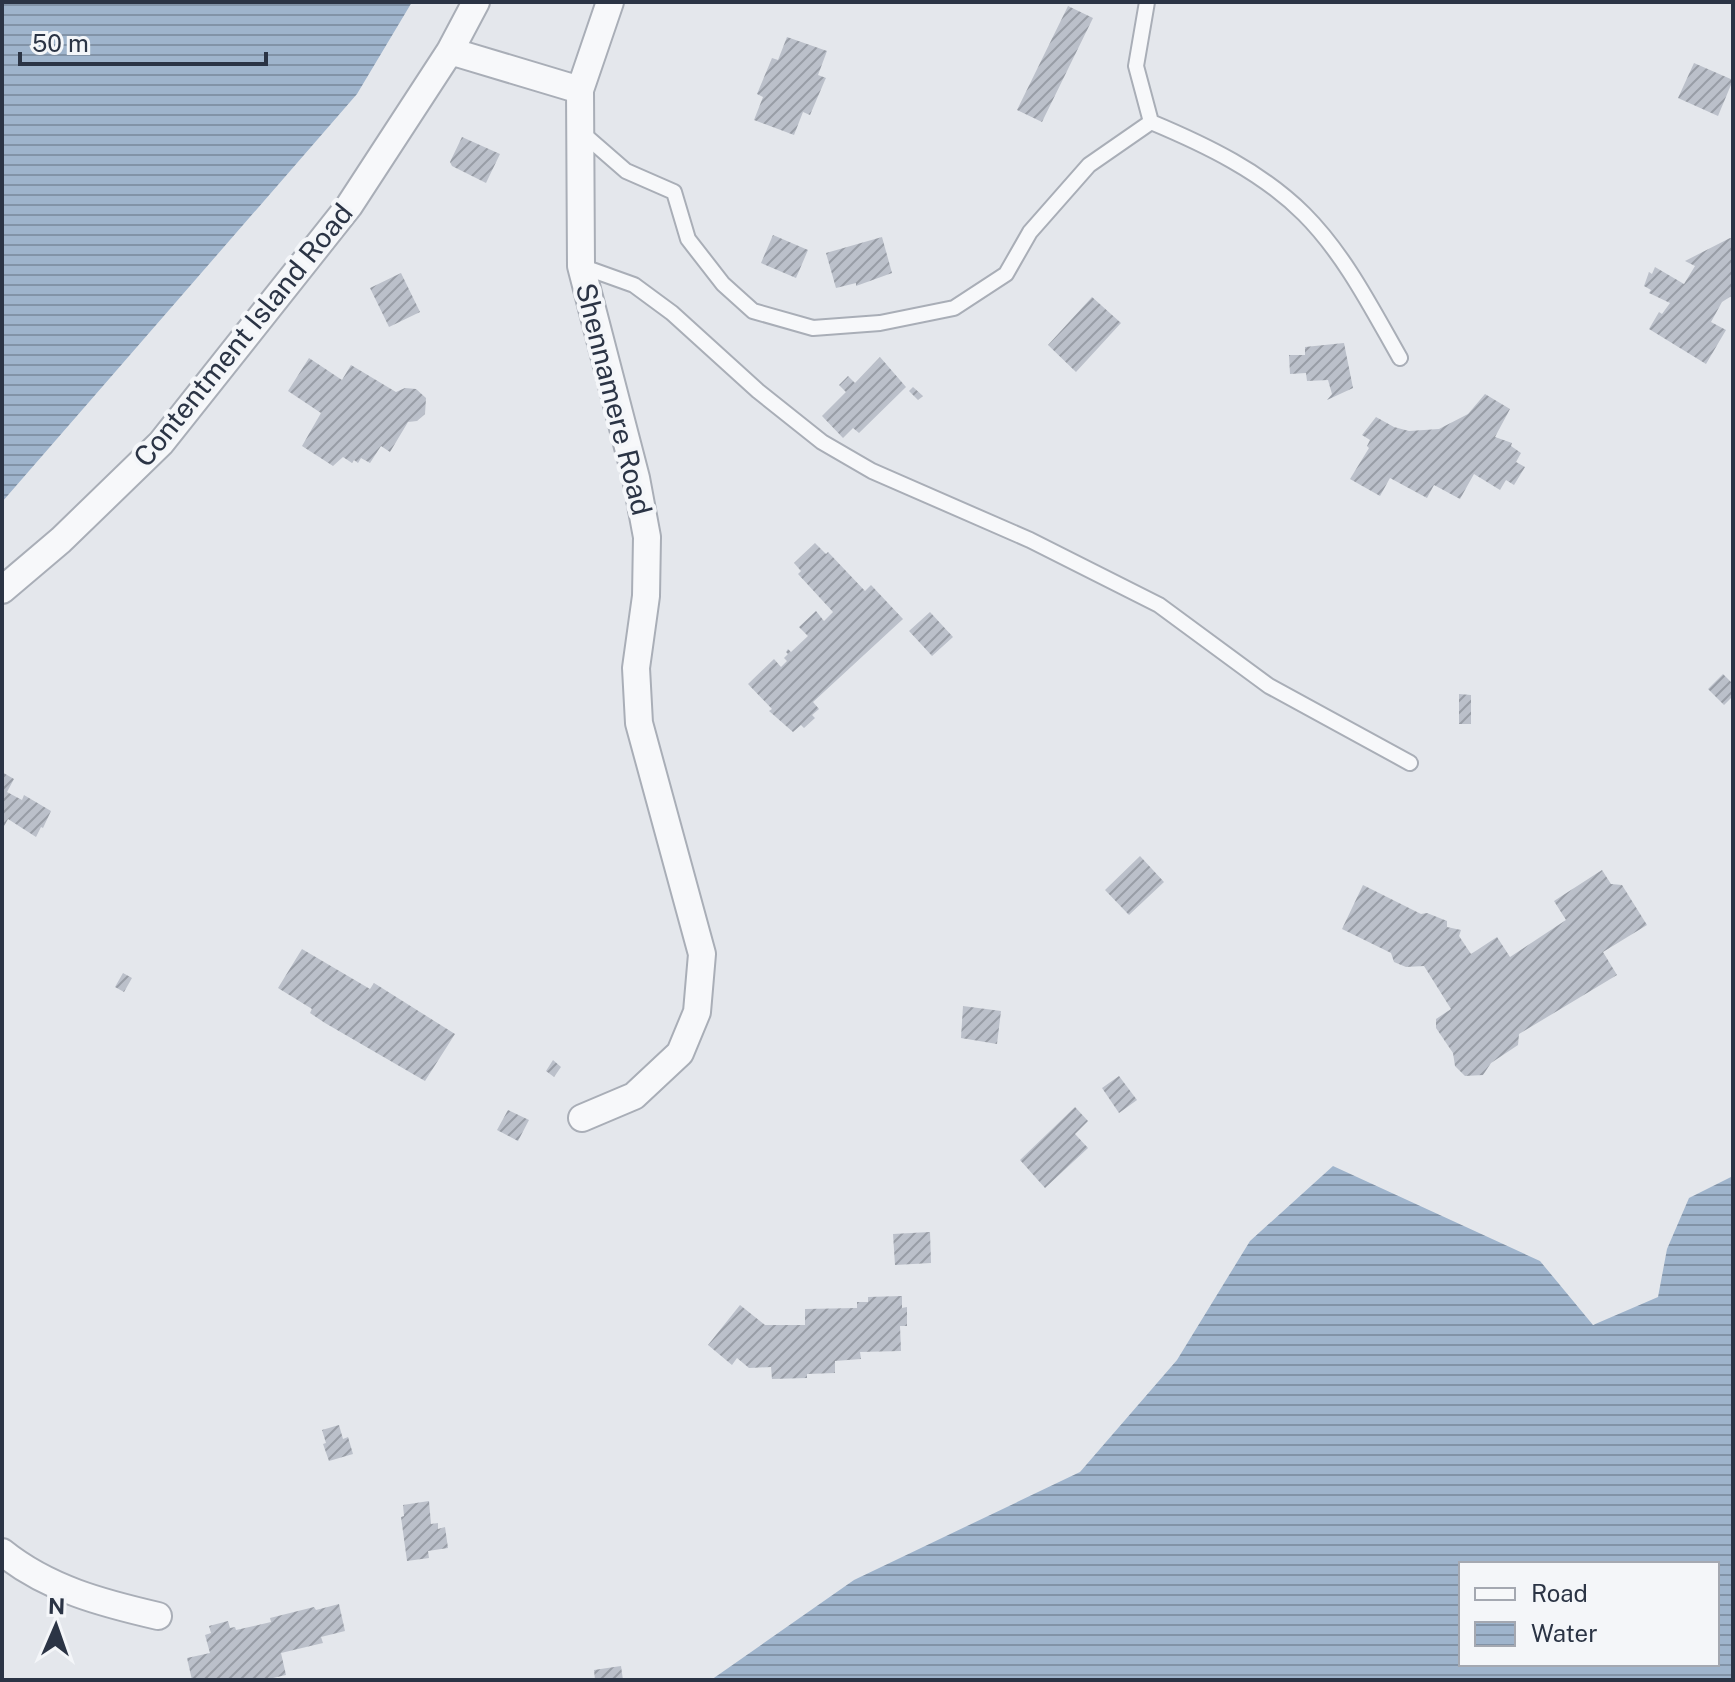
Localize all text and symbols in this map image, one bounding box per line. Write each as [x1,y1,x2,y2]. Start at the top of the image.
scale bar [20,16,266,66]
text: 50 m [32,29,89,57]
street label: Contentment Island Road [126,197,359,473]
street label: Shennamere Road [570,279,659,518]
legend [1459,1562,1719,1666]
text: Road [1531,1579,1588,1607]
north arrow [16,1586,96,1666]
text: N [48,1593,66,1619]
text: Water [1531,1619,1598,1647]

